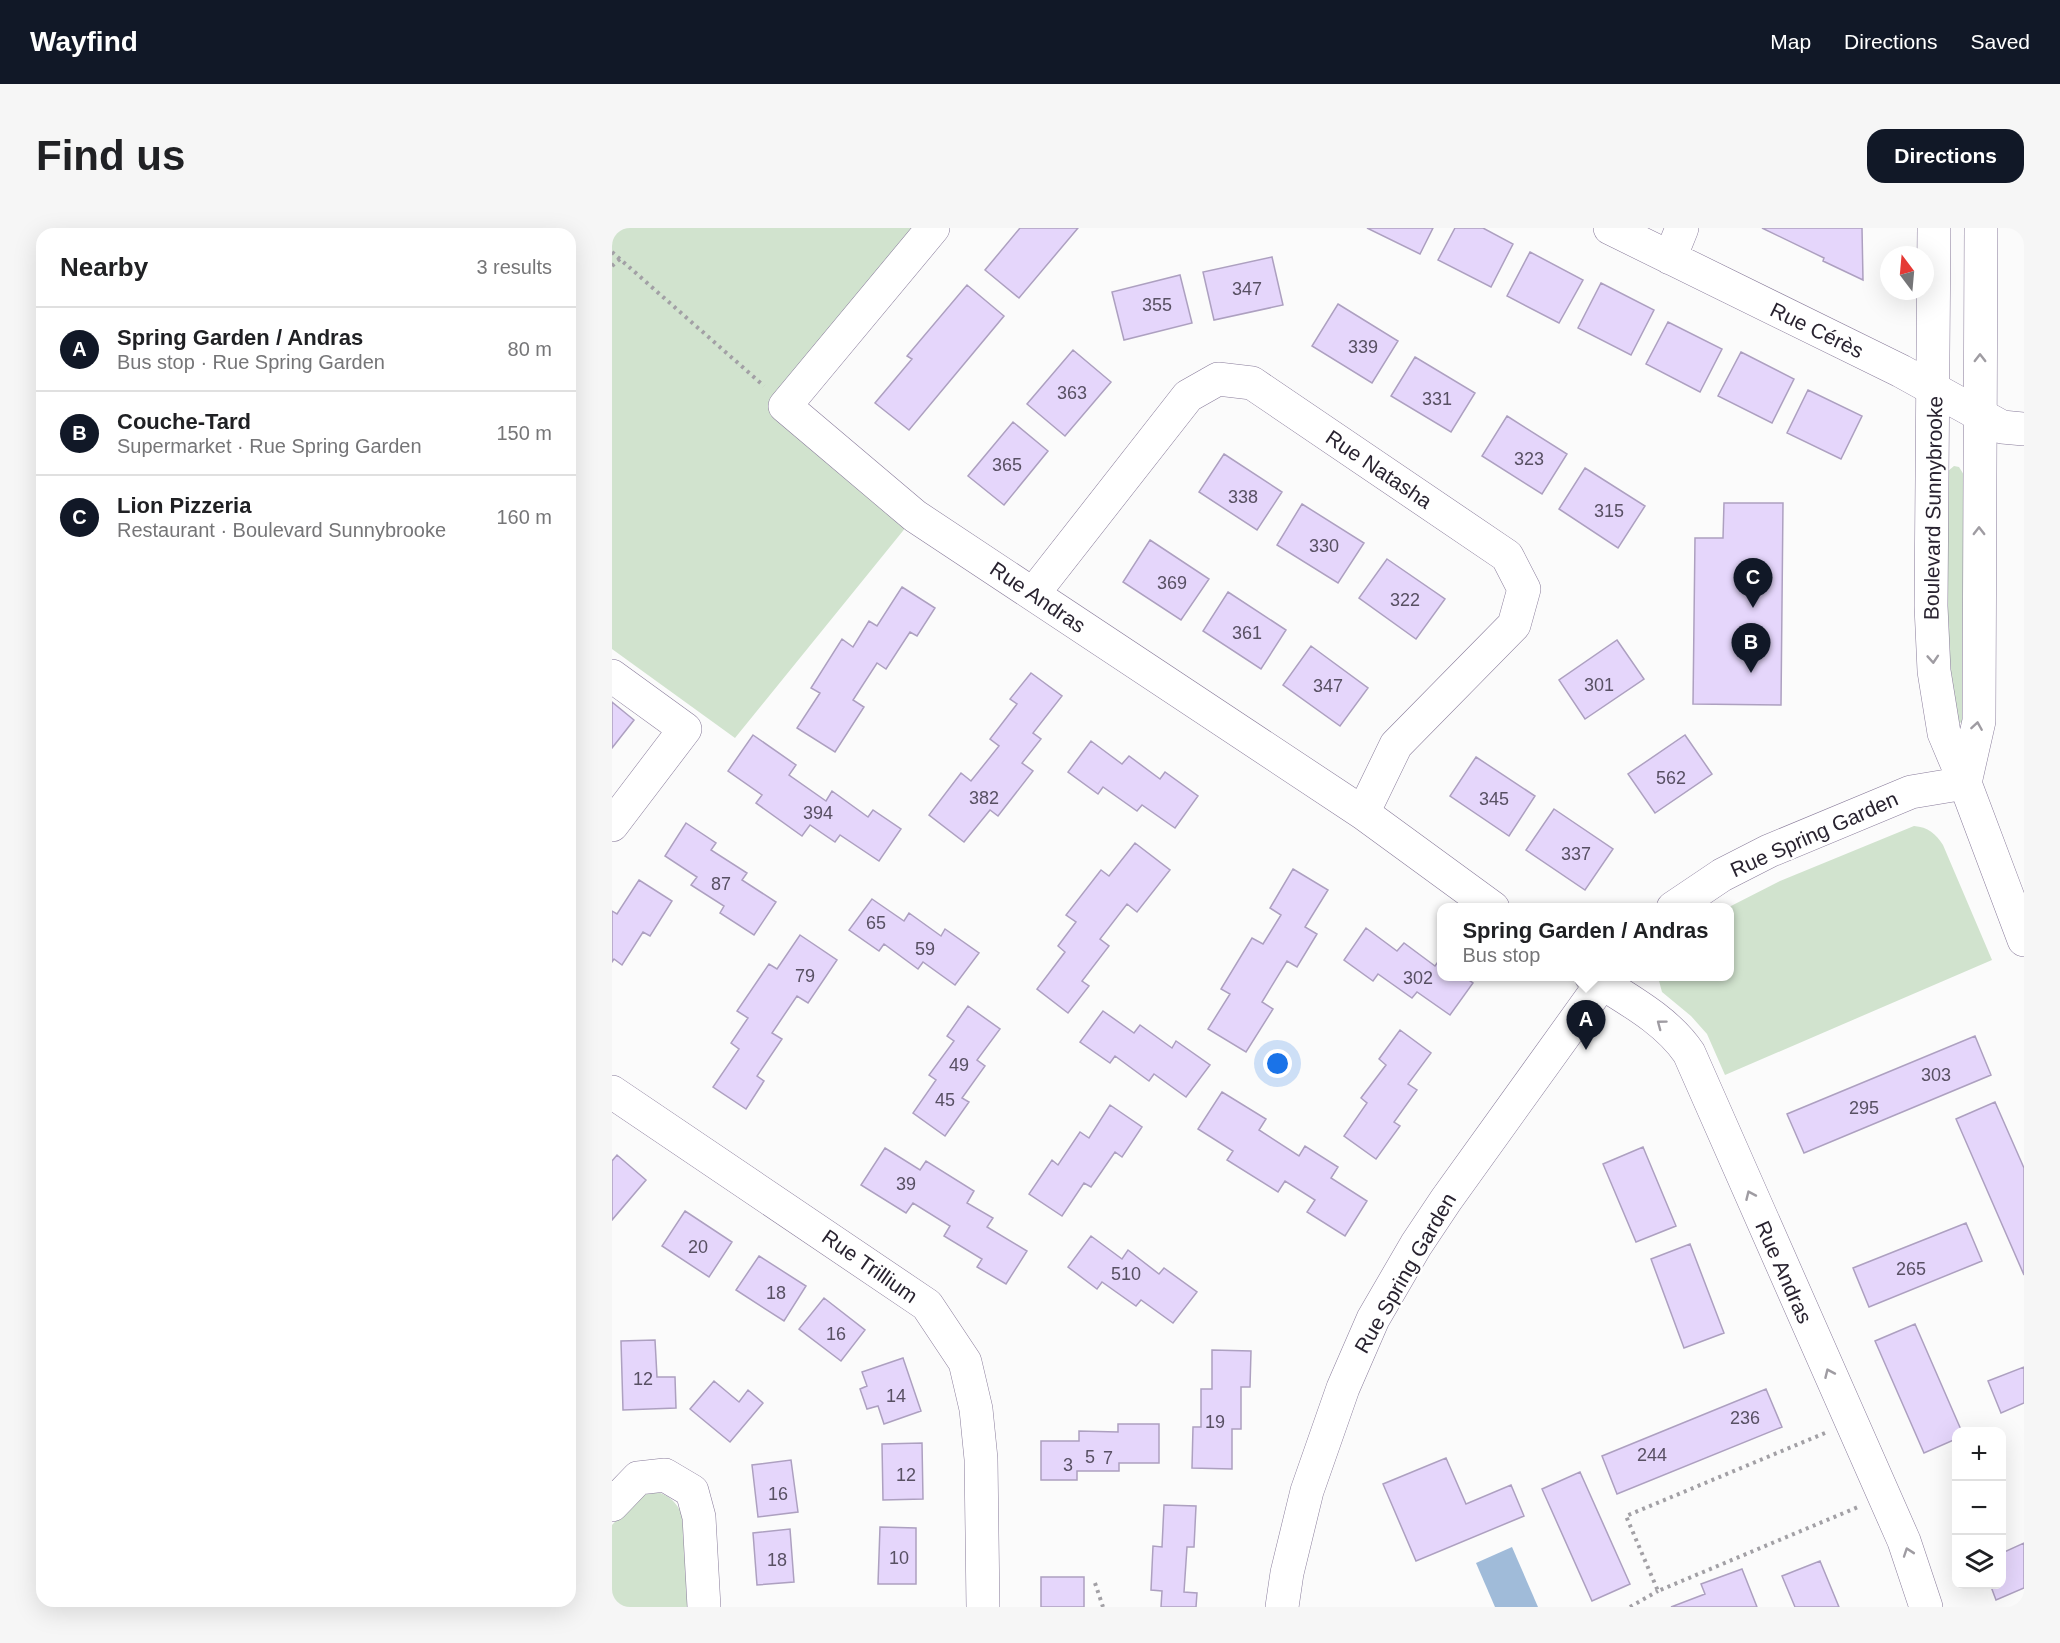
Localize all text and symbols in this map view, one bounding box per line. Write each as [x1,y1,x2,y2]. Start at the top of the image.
text: Wayfind [30,26,138,57]
text: Map [1770,30,1811,53]
text: Directions [1844,30,1937,53]
text: Saved [1970,30,2030,53]
button: Directions [1867,129,2024,183]
text: Find us [36,132,185,179]
north arrow [1880,246,1934,300]
text: Nearby [60,252,148,282]
text: 3 results [476,256,552,278]
house number: 347 [1232,279,1262,299]
house number: 355 [1142,295,1172,315]
street label: Rue Cérès [1767,298,1867,362]
text: Spring Garden / Andras [117,325,363,350]
house number: 339 [1348,337,1378,357]
text: A [72,338,87,360]
text: 80 m [508,338,552,360]
text: Bus stop · Rue Spring Garden [117,351,385,373]
one-way arrow [1974,353,1986,362]
house number: 363 [1057,383,1087,403]
house number: 331 [1422,389,1452,409]
street label: Boulevard Sunnybrooke [1920,396,1946,620]
text: Couche-Tard [117,409,251,434]
text: B [72,422,87,444]
text: 150 m [496,422,552,444]
street label: Rue Natasha [1322,425,1437,513]
text: Supermarket · Rue Spring Garden [117,435,422,457]
house number: 323 [1514,449,1544,469]
house number: 365 [992,455,1022,475]
house number: 338 [1228,487,1258,507]
text: Lion Pizzeria [117,493,251,518]
house number: 315 [1594,501,1624,521]
text: C [72,506,87,528]
text: 160 m [496,506,552,528]
text: Restaurant · Boulevard Sunnybrooke [117,519,446,541]
one-way arrow [1973,527,1985,536]
house number: 330 [1309,536,1339,556]
street label: Rue Andras [986,557,1090,637]
pin: C [1734,558,1772,608]
house number: 369 [1157,573,1187,593]
house number: 322 [1390,590,1420,610]
house number: 361 [1232,623,1262,643]
pin: B [1732,624,1770,673]
one-way arrow [1926,655,1939,664]
house number: 301 [1584,675,1614,695]
house number: 347 [1313,676,1343,696]
one-way arrow [1970,721,1983,731]
house number: 562 [1656,768,1686,788]
street label: Rue Spring Garden [1727,787,1901,881]
house number: 382 [969,788,999,808]
house number: 345 [1479,789,1509,809]
house number: 394 [803,803,833,823]
house number: 337 [1561,844,1591,864]
house number: 87 [711,874,731,894]
popup [1437,903,1734,981]
house number: 65 [866,913,886,933]
text: Spring Garden / Andras [1462,918,1709,943]
house number: 59 [915,939,935,959]
text: Bus stop [1462,944,1540,966]
house number: 79 [795,966,815,986]
house number: 302 [1403,968,1433,988]
pin: A [1566,1000,1606,1050]
one-way arrow [1657,1020,1668,1031]
your location [1263,1049,1292,1078]
house number: 49 [949,1055,969,1075]
house number: 303 [1921,1065,1951,1085]
house number: 45 [935,1090,955,1110]
house number: 295 [1849,1098,1879,1118]
house number: 39 [896,1174,916,1194]
street label: Rue Spring Garden [1350,1189,1460,1357]
one-way arrow [1746,1190,1758,1201]
street label: Rue Andras [1751,1217,1817,1327]
street label: Rue Trillium [818,1225,922,1307]
house number: 20 [688,1237,708,1257]
house number: 265 [1896,1259,1926,1279]
house number: 510 [1111,1264,1141,1284]
house number: 18 [766,1283,786,1303]
house number: 16 [826,1324,846,1344]
one-way arrow [1824,1368,1836,1379]
house number: 12 [633,1369,653,1389]
house number: 14 [886,1386,906,1406]
house number: 236 [1730,1408,1760,1428]
house number: 19 [1205,1412,1225,1432]
map controls [1952,1427,2006,1589]
button: + [1952,1427,2006,1481]
house number: 244 [1637,1445,1667,1465]
house number: 5 [1085,1447,1095,1467]
house number: 7 [1103,1448,1113,1468]
house number: 3 [1063,1455,1073,1475]
house number: 12 [896,1465,916,1485]
button: − [1952,1481,2006,1535]
house number: 16 [768,1484,788,1504]
button: layers [1952,1535,2006,1589]
one-way arrow [1902,1547,1915,1558]
house number: 10 [889,1548,909,1568]
house number: 18 [767,1550,787,1570]

